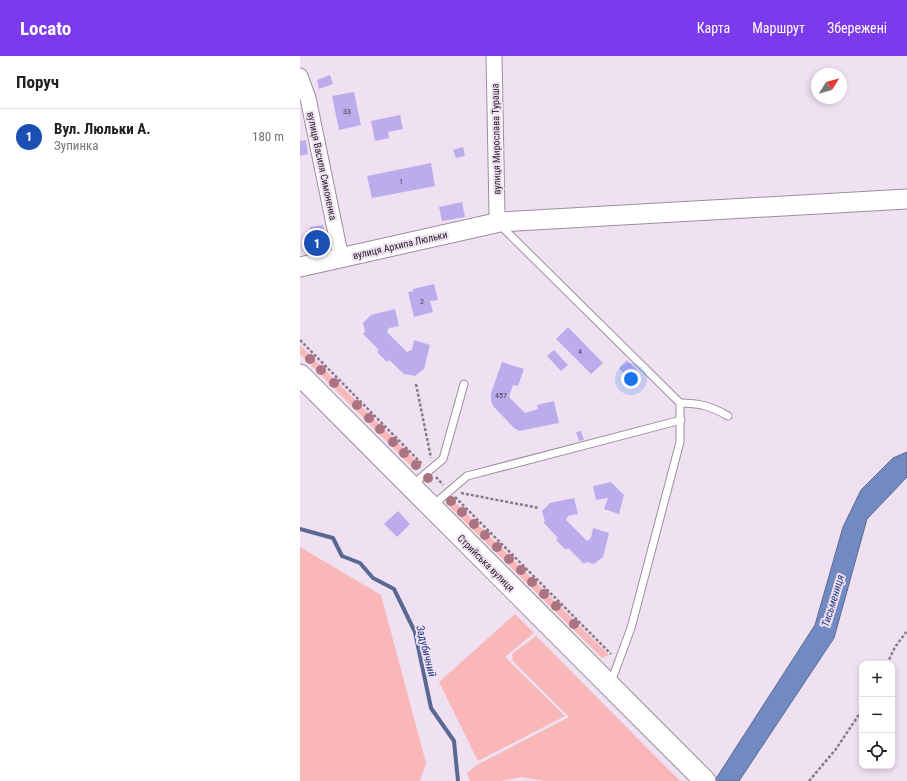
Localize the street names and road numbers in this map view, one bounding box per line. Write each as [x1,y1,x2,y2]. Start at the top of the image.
street label: вулиця Мирослава Тураша [490,83,502,195]
street label: вулиця Василя Симоненка [305,111,339,221]
street label: вулиця Архипа Люльки [352,229,448,261]
street label: Стрийська вулиця [455,532,517,594]

